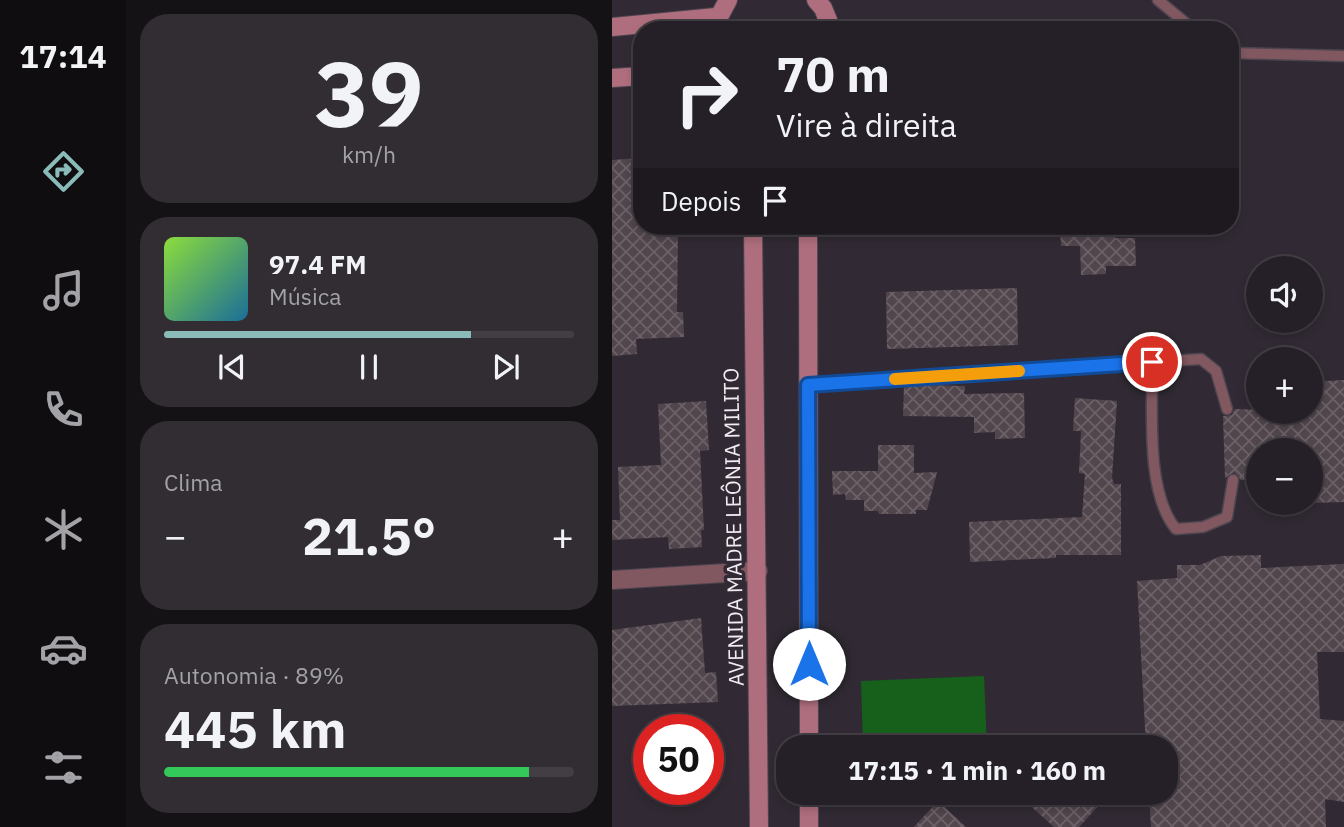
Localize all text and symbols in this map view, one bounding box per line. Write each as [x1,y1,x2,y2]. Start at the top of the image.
text: 39 [314,34,424,152]
text: 17:14 [19,35,107,77]
text: 70 m [776,42,890,105]
icon: right [661,49,752,140]
text: Vire à direita [776,104,957,146]
text: km/h [342,139,396,169]
icon: directions [39,147,88,196]
icon: arrive [756,182,794,220]
text: Depois [661,184,742,218]
text: 97.4 FM [269,247,367,281]
map controls [1246,256,1323,515]
button: sound [1246,256,1323,333]
icon: music [39,266,88,315]
text: Música [269,281,342,311]
pin [1122,332,1182,392]
icon: arrive [1133,343,1171,381]
button: + [1246,347,1323,424]
icon: previous [213,348,251,386]
icon: pause [350,348,388,386]
icon: next [487,348,525,386]
street label: AVENIDA MADRE LEÔNIA MILITO [716,368,750,686]
icon: phone [39,385,88,434]
button: − [1246,438,1323,515]
text: Clima [164,467,223,497]
text: 21.5° [302,502,436,569]
icon: climate [39,505,88,554]
text: − [164,511,187,560]
text: + [551,511,574,560]
icon: car [39,624,88,673]
position arrow [772,627,846,701]
text: Autonomia · 89% [164,660,344,690]
text: 445 km [164,695,346,762]
speed limit sign: 50 [633,714,724,805]
icon: filters [39,743,88,792]
text: 17:15 · 1 min · 160 m [848,753,1106,787]

